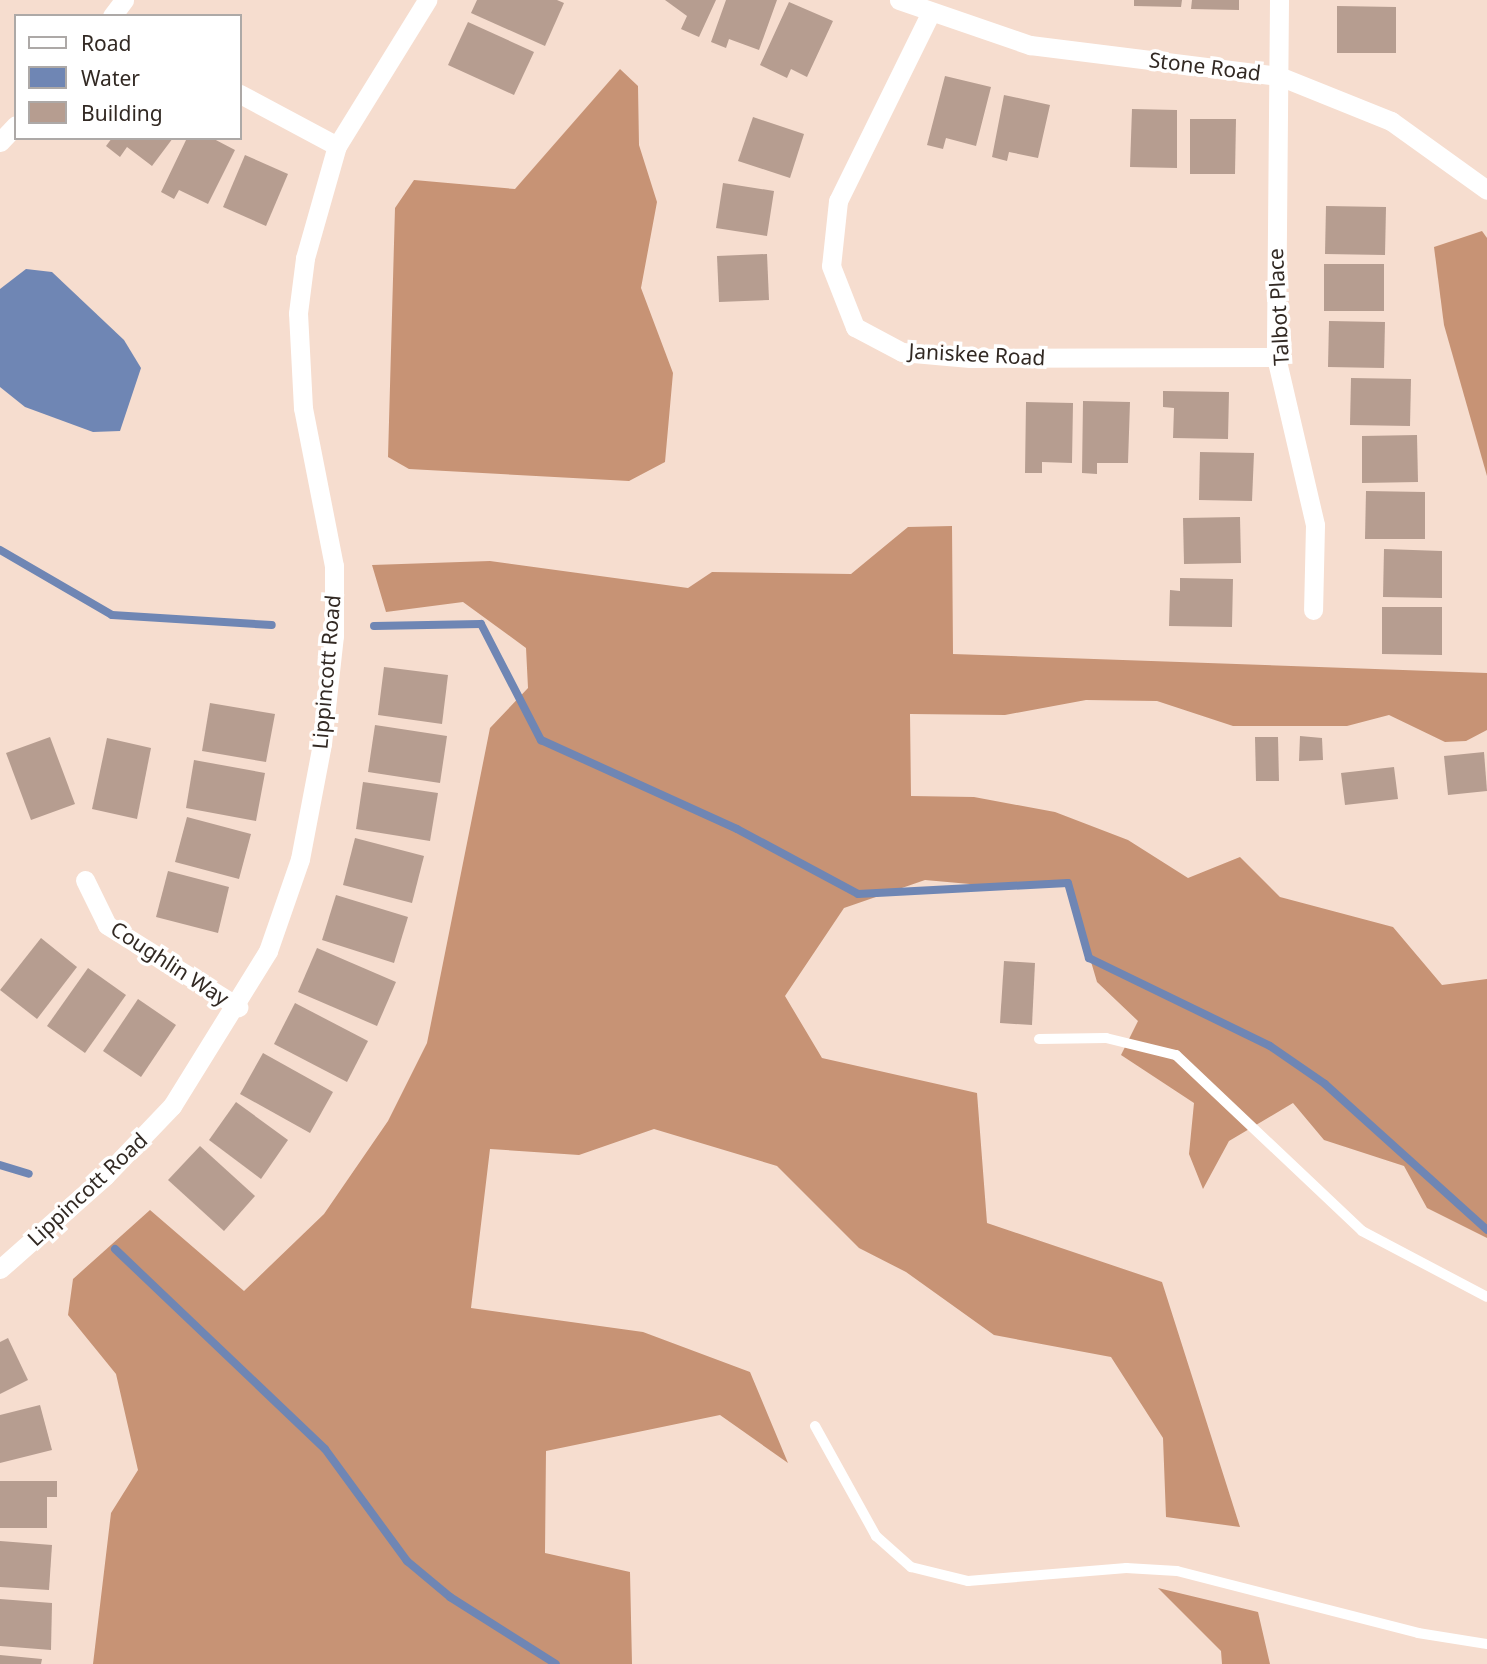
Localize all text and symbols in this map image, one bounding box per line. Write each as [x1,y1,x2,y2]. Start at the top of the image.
legend [14,14,242,140]
text: Road [81,29,131,57]
street label: Stone Road [1148,47,1262,85]
text: Water [81,64,140,92]
text: Building [81,99,163,127]
street label: Talbot Place [1262,248,1294,366]
street label: Janiskee Road [908,338,1046,370]
street label: Lippincott Road [307,594,345,750]
street label: Coughlin Way [106,915,234,1011]
street label: Lippincott Road [22,1127,152,1251]

